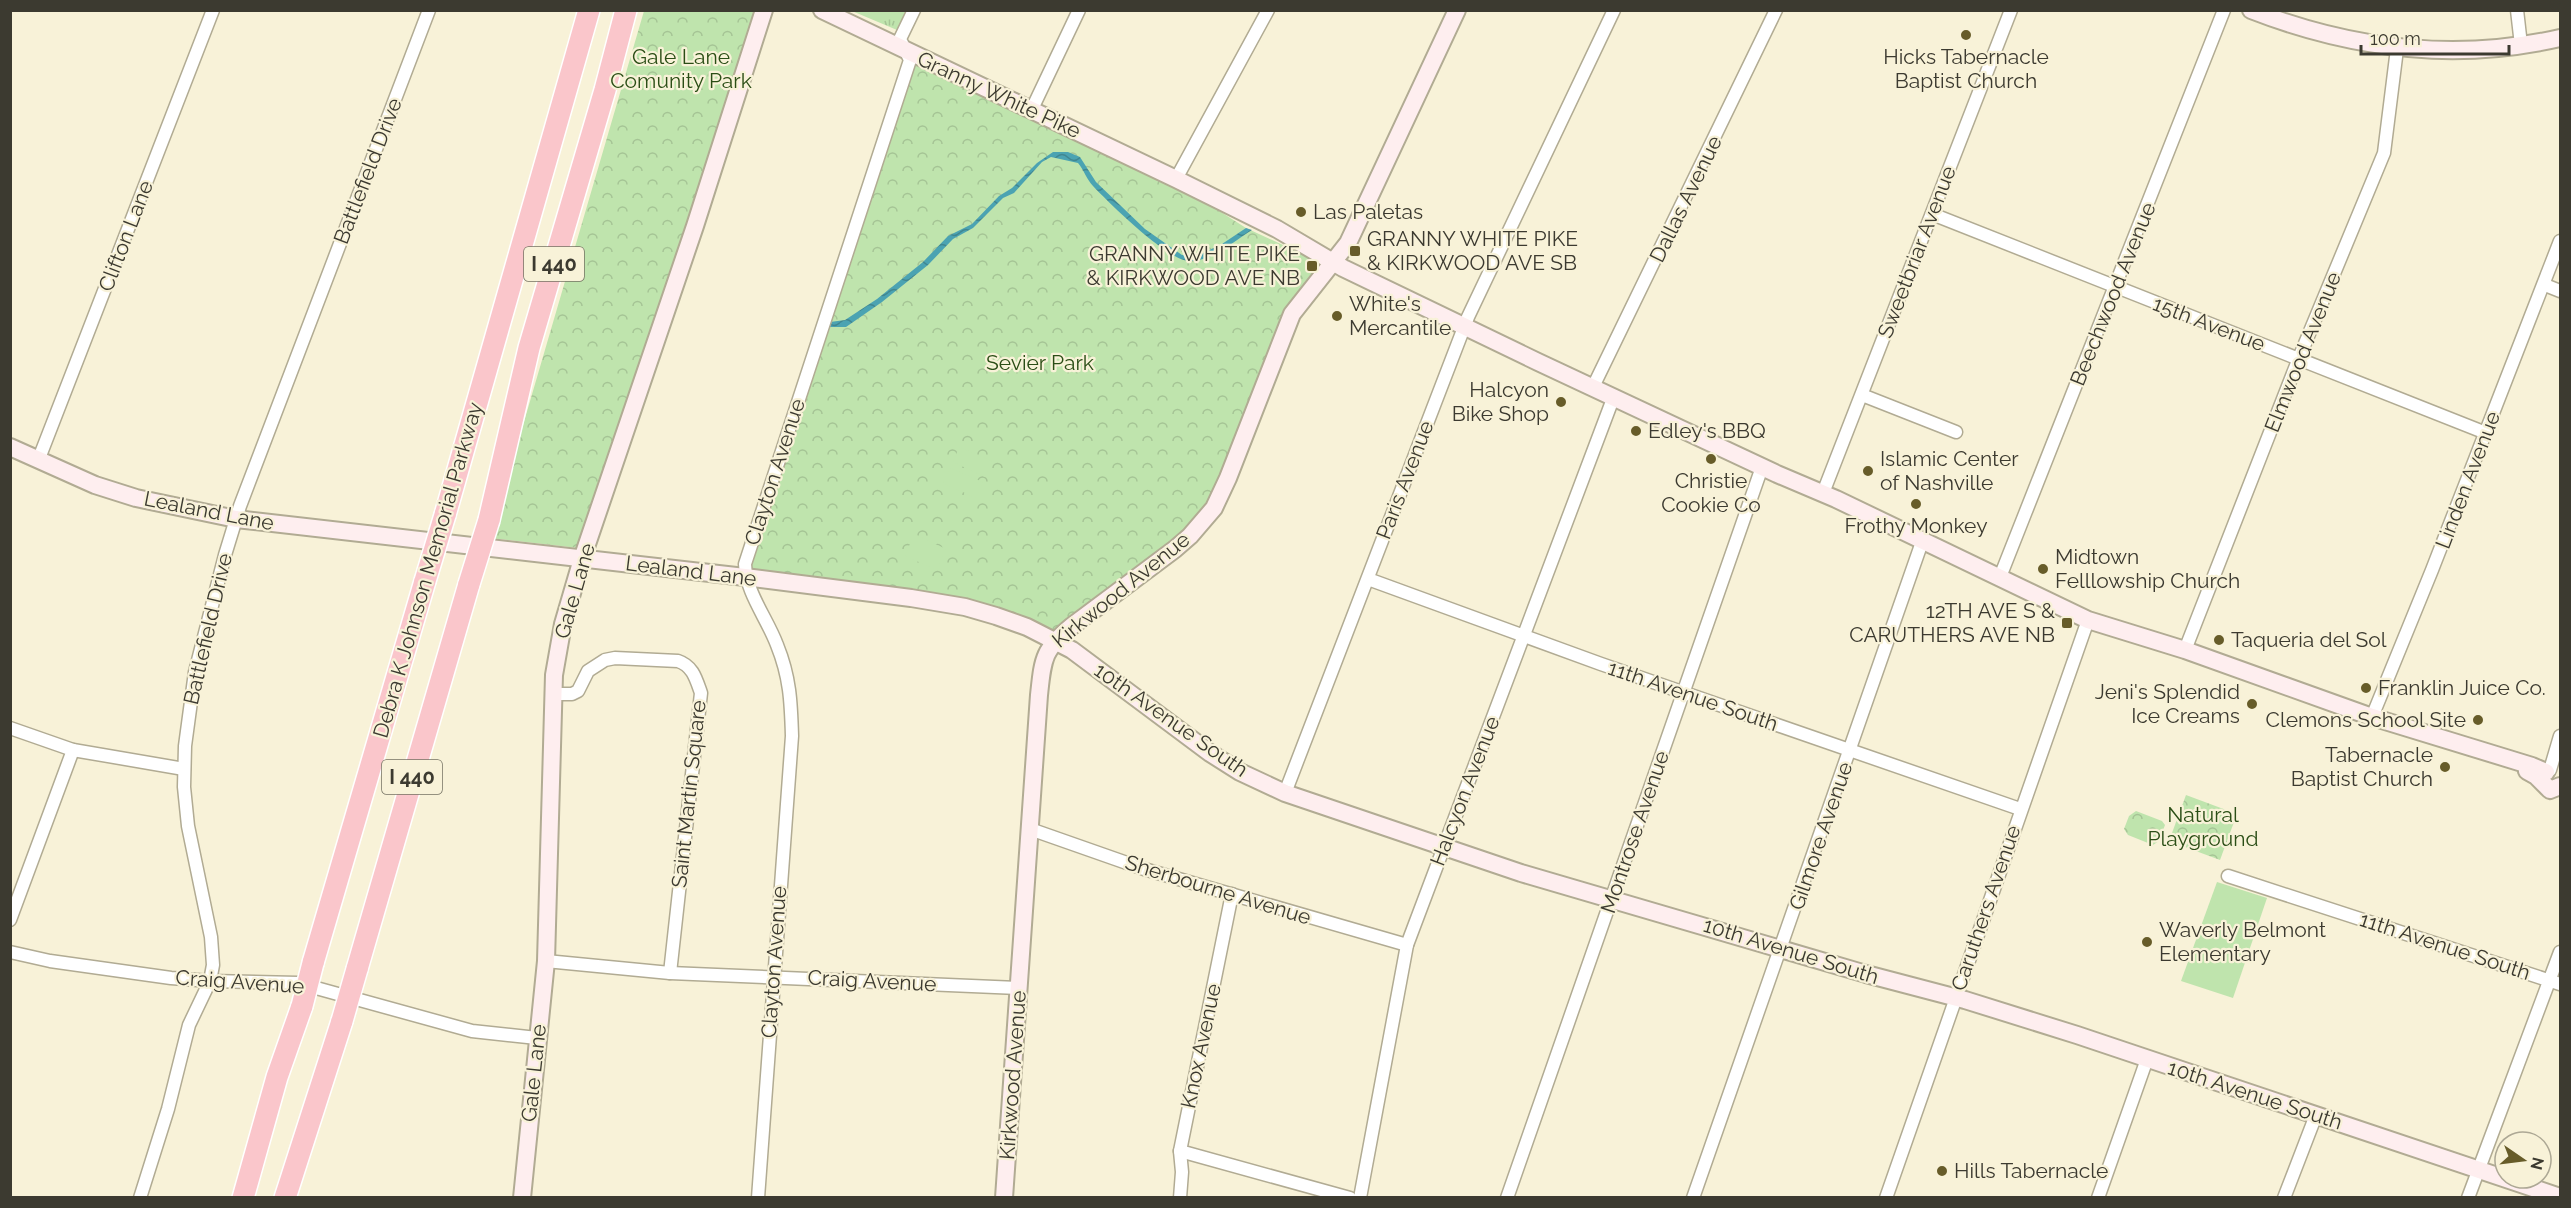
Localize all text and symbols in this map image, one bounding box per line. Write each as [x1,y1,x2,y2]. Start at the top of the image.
scale bar [2361,18,2510,56]
marker: Hicks Tabernacle Baptist Church [1959,28,1973,42]
text: 100 m [2370,28,2421,49]
park label: Gale Lane Comunity Park [610,44,752,93]
place label: Hicks Tabernacle Baptist Church [1883,44,2049,93]
street label: Granny White Pike [914,46,1085,143]
street label: Battlefield Drive [328,94,407,247]
street label: Dallas Avenue [1644,131,1727,266]
street label: Sweetbriar Avenue [1872,162,1961,341]
street label: Clifton Lane [93,177,158,295]
place label: Las Paletas [1313,199,1423,224]
street label: Beechwood Avenue [2064,199,2161,389]
marker: Las Paletas [1294,205,1308,219]
place label: GRANNY WHITE PIKE & KIRKWOOD AVE SB [1367,226,1578,275]
place label: GRANNY WHITE PIKE & KIRKWOOD AVE NB [1086,241,1300,290]
marker: GRANNY WHITE PIKE & KIRKWOOD AVE SB [1348,244,1362,258]
road number: I 440 [524,247,584,281]
marker: GRANNY WHITE PIKE & KIRKWOOD AVE NB [1305,259,1319,273]
street label: Elmwood Avenue [2259,268,2346,436]
place label: White's Mercantile [1349,291,1451,340]
street label: 15th Avenue [2150,291,2269,356]
marker: White's Mercantile [1330,309,1344,323]
park label: Sevier Park [986,350,1094,375]
place label: Halcyon Bike Shop [1452,377,1549,426]
street label: Clayton Avenue [739,395,810,548]
marker: Halcyon Bike Shop [1554,395,1568,409]
street label: Debra K Johnson Memorial Parkway [368,399,487,741]
street label: Linden Avenue [2430,408,2505,552]
street label: Paris Avenue [1370,417,1439,543]
place label: Edley's BBQ [1648,418,1766,443]
marker: Edley's BBQ [1629,424,1643,438]
place label: Islamic Center of Nashville [1880,446,2019,495]
marker: Christie Cookie Co [1704,452,1718,466]
marker: Islamic Center of Nashville [1861,464,1875,478]
place label: Christie Cookie Co [1661,468,1761,517]
street label: Lealand Lane [142,486,276,535]
marker: Frothy Monkey [1909,497,1923,511]
place label: Frothy Monkey [1844,513,1988,538]
street label: Kirkwood Avenue [1047,526,1194,653]
street label: Gale Lane [549,540,600,641]
place label: Midtown Felllowship Church [2055,544,2240,593]
street label: Lealand Lane [624,550,758,591]
street label: Battlefield Drive [178,551,237,707]
marker: Midtown Felllowship Church [2036,562,2050,576]
place label: 12TH AVE S & CARUTHERS AVE NB [1849,598,2055,647]
marker: 12TH AVE S & CARUTHERS AVE NB [2060,616,2074,630]
place label: Taqueria del Sol [2231,627,2387,652]
marker: Taqueria del Sol [2212,633,2226,647]
street label: 11th Avenue South [1605,655,1781,736]
street label: 10th Avenue South [1090,657,1253,782]
place label: Franklin Juice Co. [2378,675,2546,700]
place label: Jeni's Splendid Ice Creams [2095,679,2240,728]
marker: Franklin Juice Co. [2359,681,2373,695]
marker: Jeni's Splendid Ice Creams [2245,697,2259,711]
street label: Saint Martin Square [666,699,711,889]
place label: Clemons School Site [2266,707,2466,732]
street label: Halcyon Avenue [1425,713,1505,869]
marker: Clemons School Site [2471,713,2485,727]
place label: Tabernacle Baptist Church [2291,742,2433,791]
street label: Montrose Avenue [1595,747,1674,916]
street label: Gilmore Avenue [1783,759,1858,913]
road number: I 440 [382,760,442,794]
marker: Tabernacle Baptist Church [2438,760,2452,774]
park label: Natural Playground [2147,802,2259,851]
street label: Caruthers Avenue [1946,822,2026,994]
street label: Sherbourne Avenue [1122,849,1314,930]
street label: Clayton Avenue [756,885,791,1039]
street label: 11th Avenue South [2357,906,2534,985]
street label: 10th Avenue South [1701,912,1882,989]
place label: Waverly Belmont Elementary [2159,917,2326,966]
marker: Waverly Belmont Elementary [2140,935,2154,949]
street label: Craig Avenue [175,965,305,998]
street label: Craig Avenue [807,965,937,996]
street label: Knox Avenue [1175,981,1226,1110]
street label: Kirkwood Avenue [994,989,1031,1160]
street label: Gale Lane [516,1023,551,1123]
street label: 10th Avenue South [2165,1055,2345,1135]
north arrow [2493,1130,2553,1190]
text: N [2526,1155,2548,1172]
place label: Hills Tabernacle [1954,1158,2108,1183]
marker: Hills Tabernacle [1935,1164,1949,1178]

